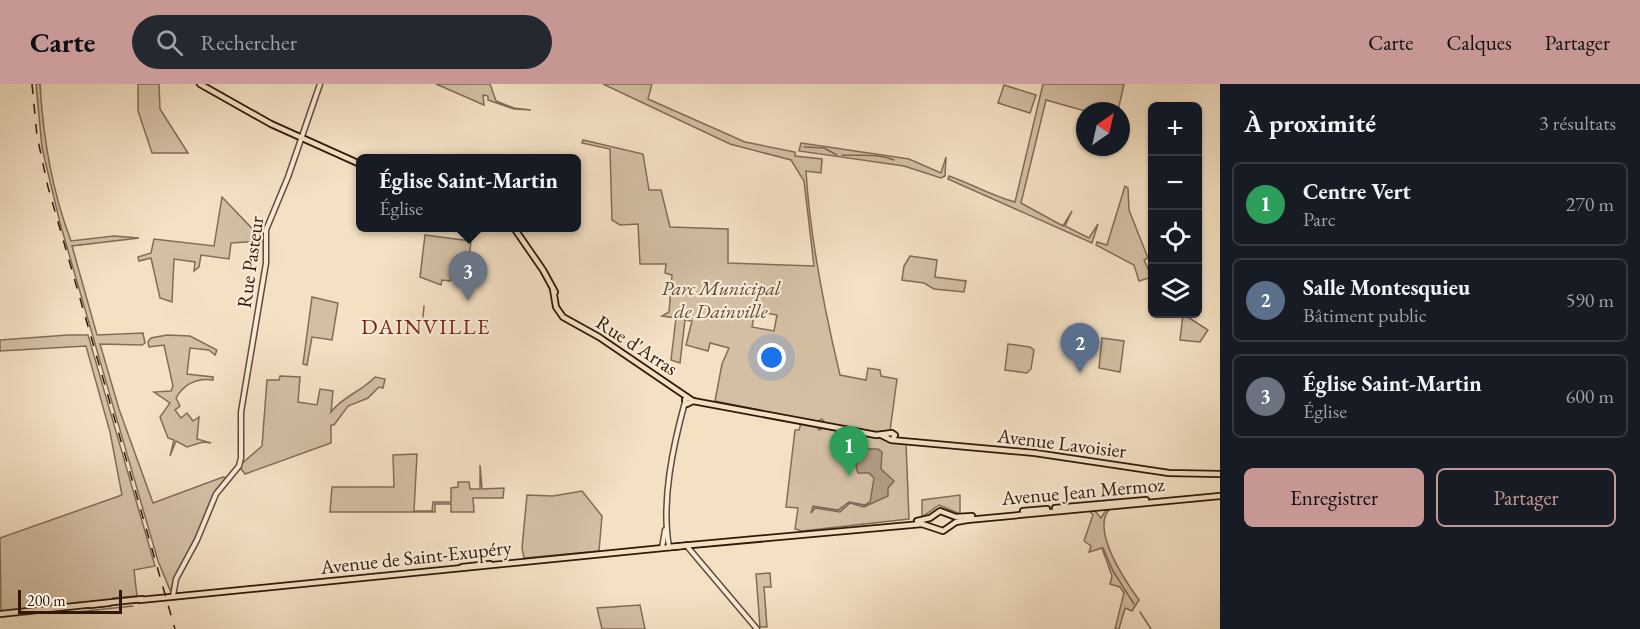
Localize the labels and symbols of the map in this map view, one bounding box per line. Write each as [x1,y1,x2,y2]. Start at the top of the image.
north arrow [1076,102,1130,156]
street label: Rue Pasteur [231,214,269,310]
pin: 3 [448,252,488,301]
park label: Parc Municipal de Dainville [661,275,782,324]
street label: Rue d'Arras [591,309,683,381]
district label: DAINVILLE [361,312,491,341]
pin: 2 [1060,324,1100,373]
your location [757,343,786,372]
street label: Avenue Lavoisier [995,422,1128,464]
pin: 1 [830,426,868,476]
street label: Avenue Jean Mermoz [1000,471,1166,511]
street label: Avenue de Saint-Exupéry [318,534,513,580]
scale bar [18,587,122,614]

